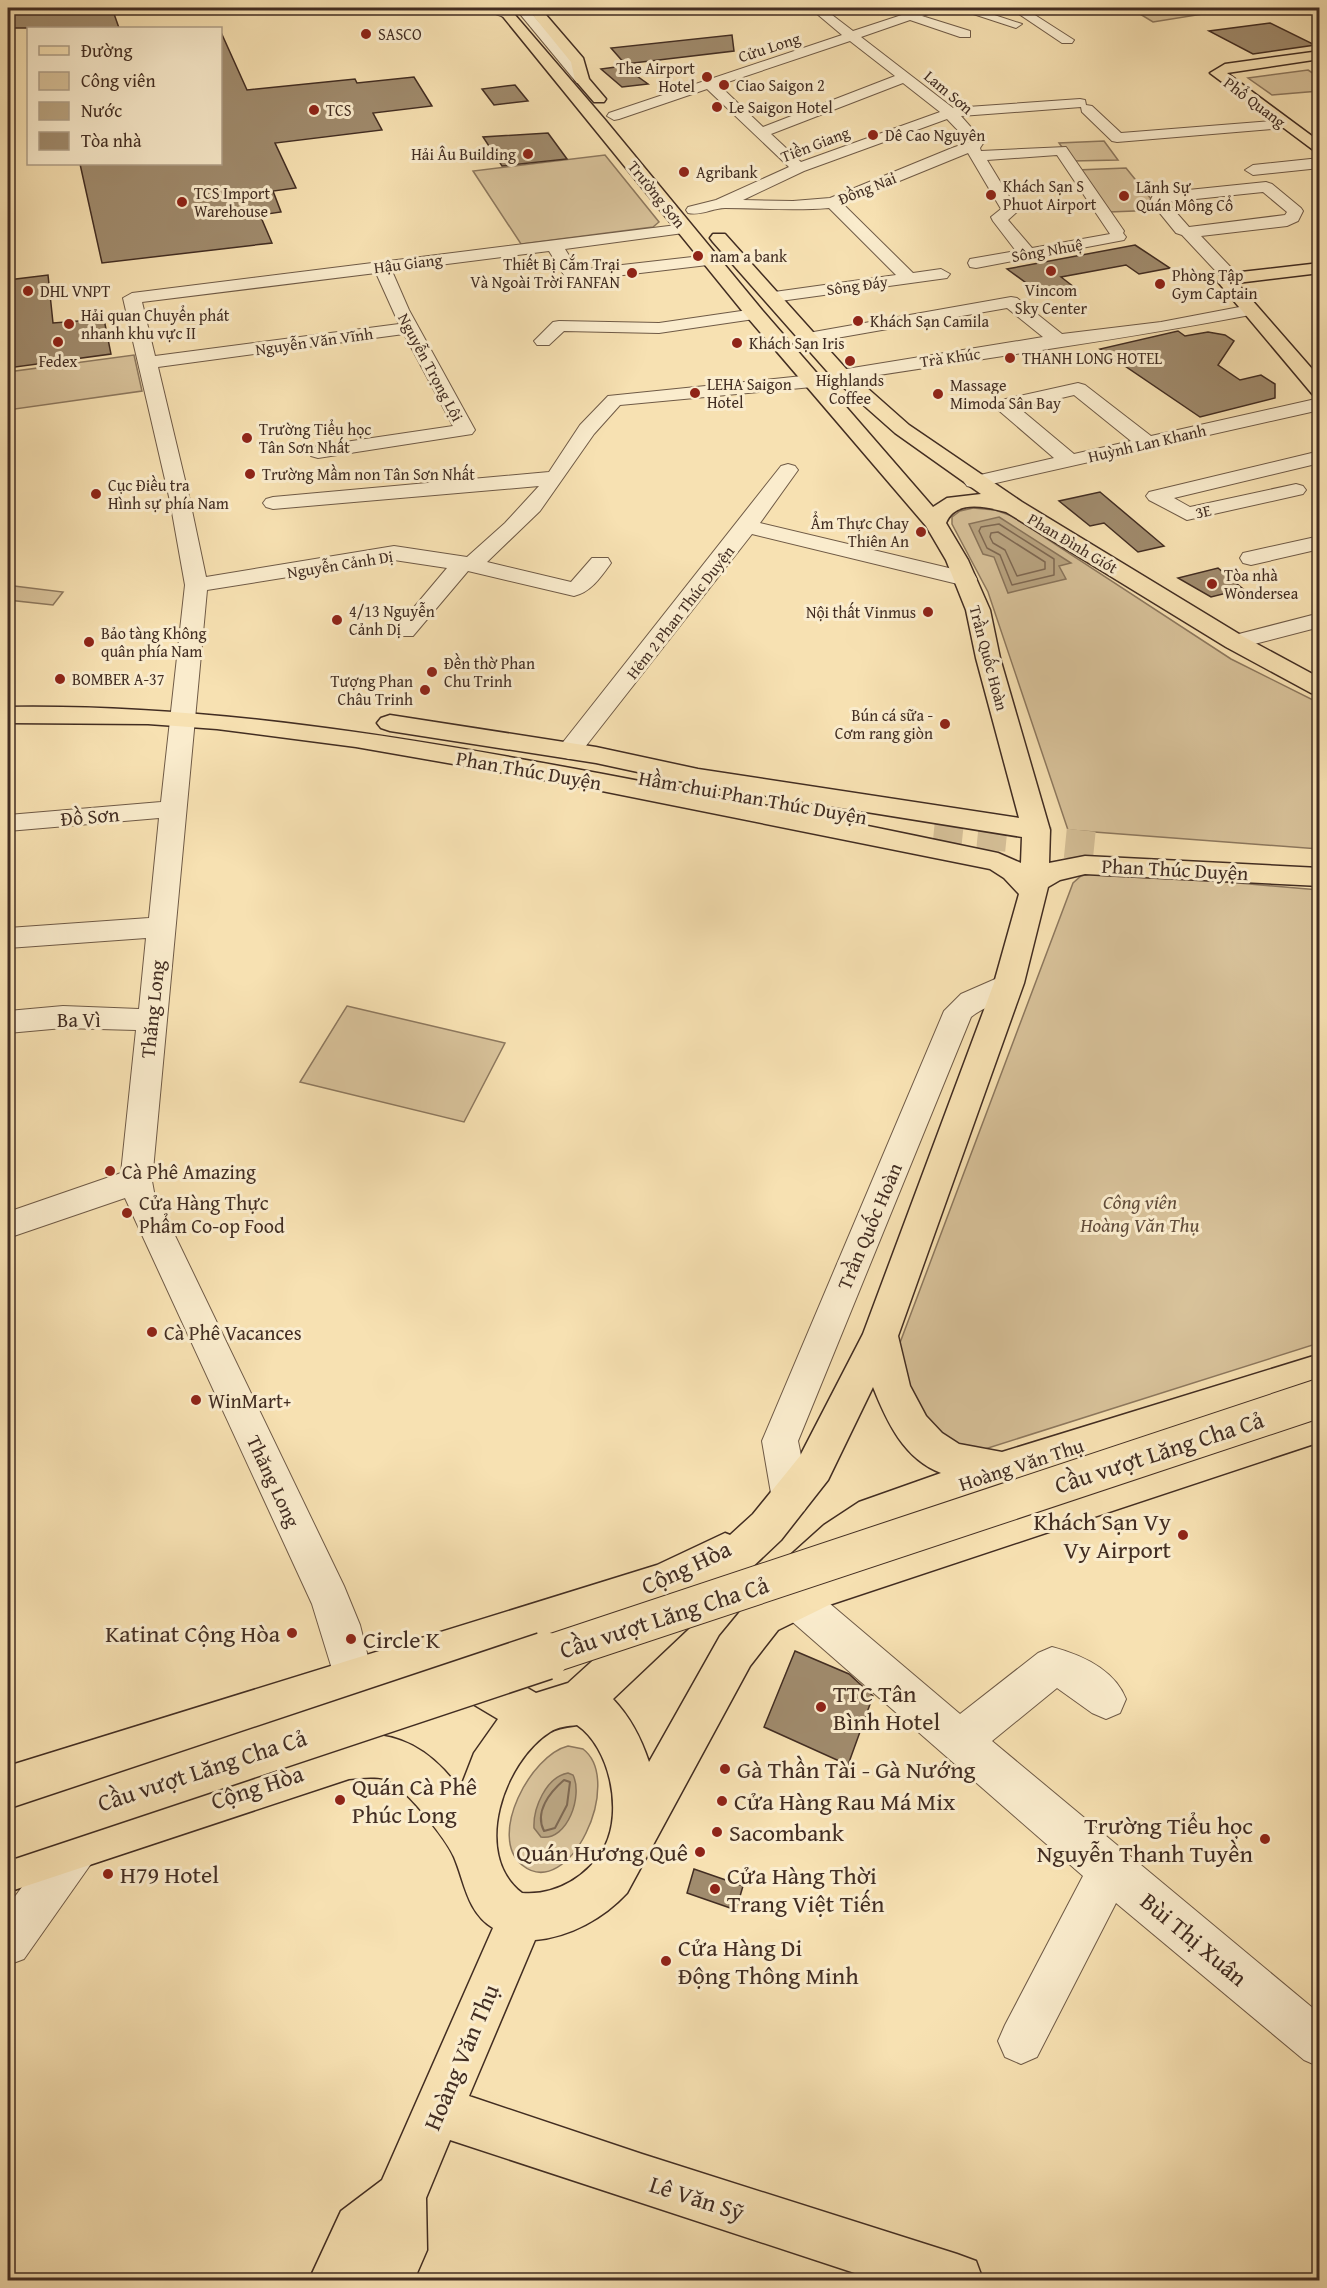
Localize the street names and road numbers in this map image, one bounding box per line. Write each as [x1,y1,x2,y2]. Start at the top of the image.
street label: Cửu Long [735,26,803,68]
street label: Lam Sơn [919,64,979,120]
street label: Phổ Quang [1219,71,1291,133]
street label: Tiền Giang [777,120,853,168]
street label: Trường Sơn [622,155,692,233]
street label: Đồng Nai [834,165,900,211]
street label: Sông Nhuệ [1009,232,1085,268]
street label: Hậu Giang [372,247,444,279]
street label: Sông Đáy [825,269,889,301]
street label: Nguyễn Trọng Lội [392,309,470,426]
street label: Nguyễn Văn Vĩnh [254,321,374,361]
street label: Trà Khúc [918,341,982,373]
street label: Huỳnh Lan Khanh [1086,418,1208,468]
street label: 3E [1193,498,1213,524]
street label: Phan Đình Giót [1023,507,1123,580]
street label: Hẻm 2 Phan Thúc Duyện [620,540,740,684]
street label: Nguyễn Cảnh Dị [285,544,395,584]
street label: Trần Quốc Hoàn [963,603,1015,713]
street label: Phan Thúc Duyện [454,743,604,797]
street label: Hầm chui Phan Thúc Duyện [637,763,869,831]
street label: Đồ Sơn [59,799,121,833]
street label: Phan Thúc Duyện [1101,851,1249,887]
street label: Thăng Long [132,958,172,1060]
street label: Ba Vì [57,1005,101,1034]
street label: Trần Quốc Hoàn [829,1158,909,1294]
street label: Cầu vượt Lăng Cha Cả [1050,1401,1269,1502]
street label: Thăng Long [240,1430,308,1532]
street label: Hoàng Văn Thụ [955,1430,1087,1498]
street label: Cộng Hòa [635,1531,737,1603]
street label: Cầu vượt Lăng Cha Cả [555,1566,774,1667]
street label: Cầu vượt Lăng Cha Cả [93,1719,312,1820]
street label: Cộng Hòa [206,1755,308,1818]
street label: Bùi Thị Xuân [1133,1884,1256,1995]
street label: Hoàng Văn Thụ [414,1978,508,2136]
street label: Lê Văn Sỹ [645,2166,749,2230]

